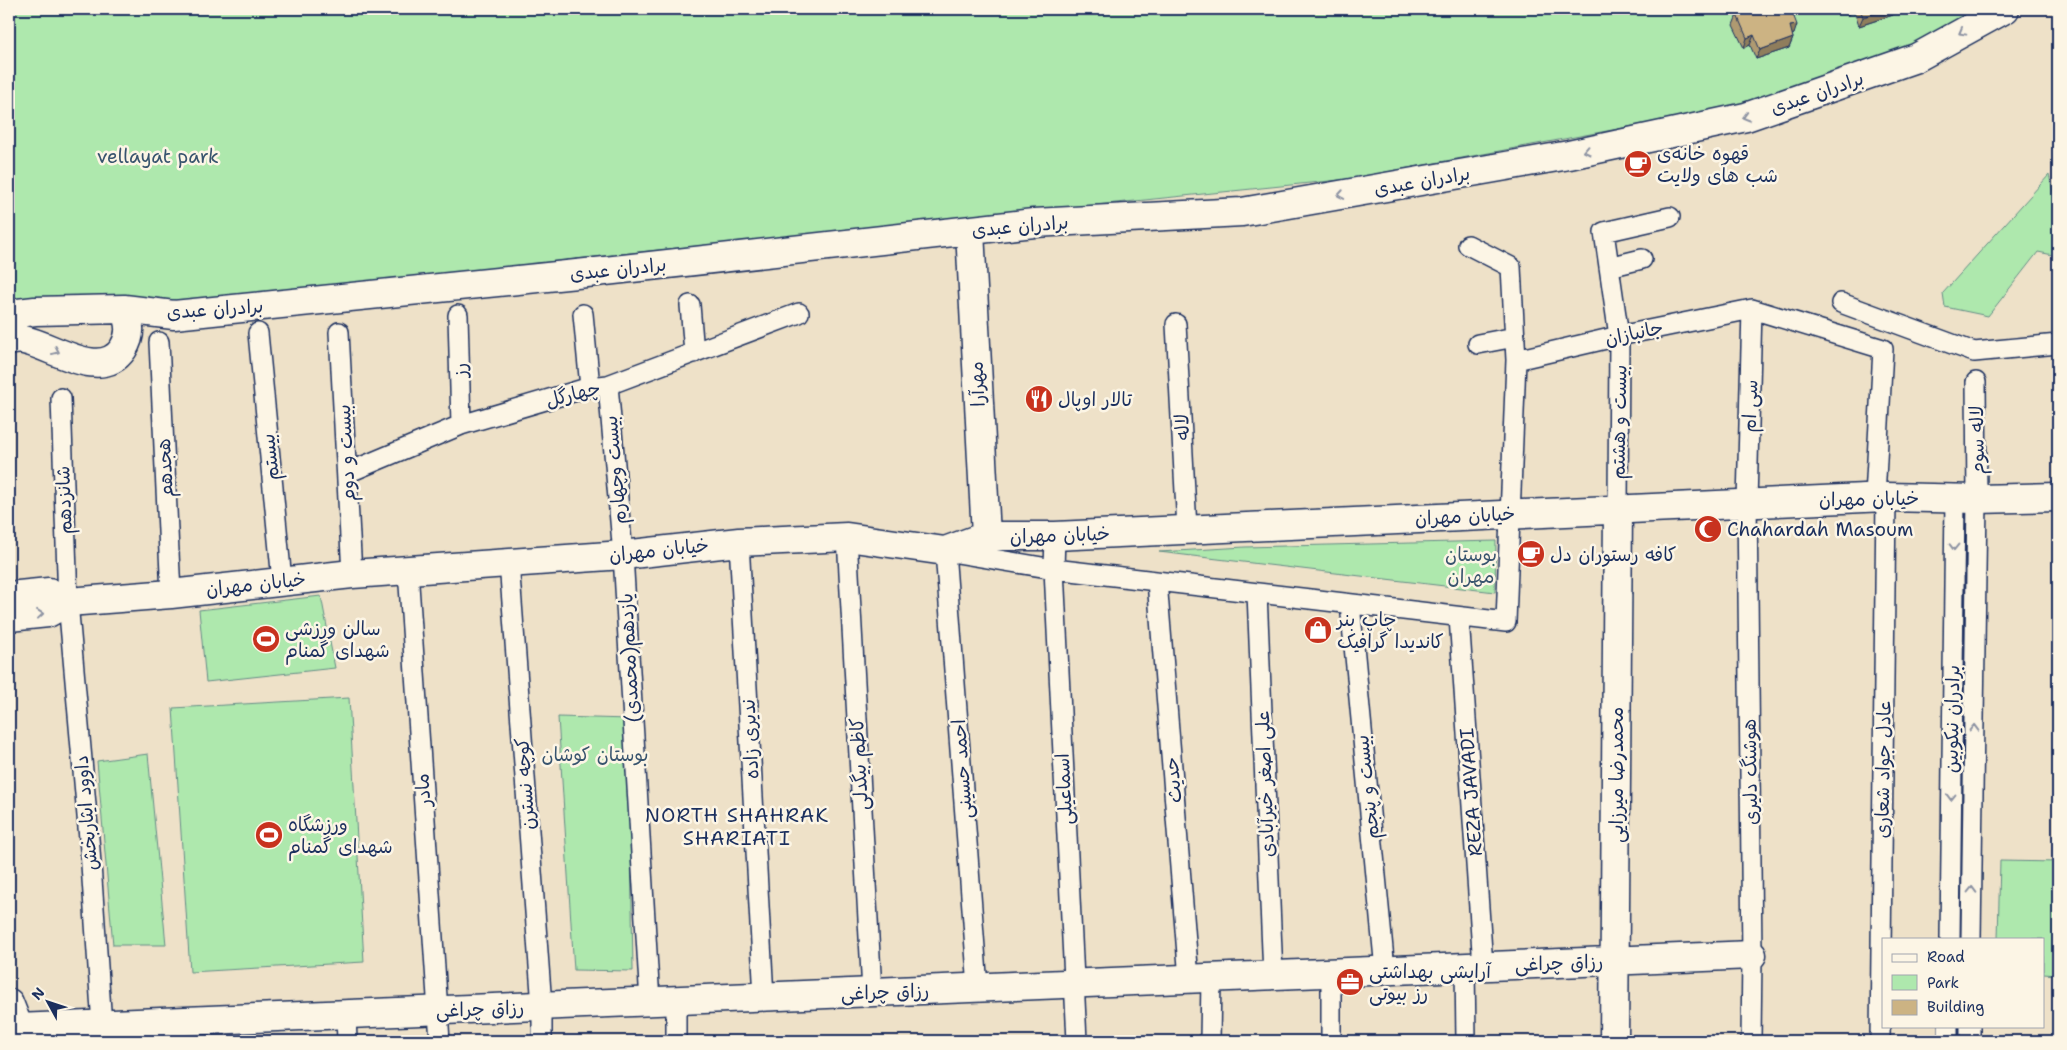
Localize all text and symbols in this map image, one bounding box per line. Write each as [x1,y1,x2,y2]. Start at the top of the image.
one-way arrow [1959,26,1968,36]
street label: برادران عبدی [1767,65,1867,121]
one-way arrow [1743,111,1751,121]
place label: قهوه خانه‌ی شب های ولایت [1657,141,1778,188]
park label: vellayat park [97,144,219,169]
one-way arrow [1583,146,1592,156]
cafe icon: قهوه خانه‌ی شب های ولایت [1623,149,1653,179]
street label: برادران عبدی [1372,160,1472,202]
one-way arrow [1337,190,1346,200]
street label: برادران عبدی [971,209,1069,243]
street label: برادران عبدی [568,251,668,287]
street label: برادران عبدی [166,293,264,325]
street label: جانبازان [1603,315,1665,351]
one-way arrow [51,344,60,355]
street label: مهرآرا [963,361,991,407]
street label: رز [447,362,473,380]
street label: بیست و هشتم [1606,364,1634,480]
street label: چهارگل [543,375,603,413]
street label: سی ام [1737,379,1765,433]
restaurant icon: تالار اوپال [1024,384,1054,414]
place label: تالار اوپال [1058,387,1132,412]
street label: بیست و دوم [331,404,363,502]
street label: لاله سوم [1964,405,1992,475]
street label: لاله [1169,413,1195,441]
street label: بیست وچهارم [598,414,634,525]
street label: بیستم [255,432,287,482]
street label: هجدهم [151,438,181,498]
street label: شانزدهم [50,465,80,535]
street label: خیابان مهران [1819,486,1919,512]
street label: خیابان مهران [1414,501,1516,531]
mosque icon: Chahardah Masoum [1693,514,1723,544]
place label: Chahardah Masoum [1727,517,1913,542]
street label: خیابان مهران [1009,521,1111,549]
street label: خیابان مهران [608,532,710,568]
cafe icon: کافه رستوران دل [1516,539,1546,569]
park label: بوستان مهران [1445,542,1497,589]
place label: کافه رستوران دل [1550,542,1676,567]
one-way arrow [1949,544,1959,551]
street label: خیابان مهران [205,566,307,602]
street label: یازدهم(محمدی) [613,592,647,724]
place label: چاپ بنر کاندیدا گرافیک [1335,607,1444,654]
one-way arrow [36,609,44,620]
shop icon: چاپ بنر کاندیدا گرافیک [1303,615,1333,645]
place label: سالن ورزشی شهدای گمنام [285,616,390,665]
sports icon: سالن ورزشی شهدای گمنام [251,624,281,654]
street label: برادران نیکوبین [1939,665,1965,773]
street label: ندیری زاده [735,698,765,780]
street label: عادل جواد شعاری [1869,699,1897,839]
street label: محمدرضا میرزایی [1604,707,1629,843]
street label: علی اصغر خیرآبادی [1250,710,1280,858]
street label: کاظم بیگدلی [844,717,876,811]
street label: احمد حسینی [946,718,978,820]
street label: هوشنگ دلیری [1737,719,1763,825]
one-way arrow [1969,723,1979,731]
street label: REZA JAVADI [1454,727,1488,857]
street label: بیست و پنجم [1349,733,1387,840]
street label: کوچه نسترن [509,737,541,831]
park label: بوستان کوشان [541,742,649,767]
street label: اسماعیلی [1050,753,1078,825]
street label: داوود ایثاربخش [69,754,103,872]
street label: حدیث [1159,756,1187,804]
street label: مادر [409,773,437,809]
one-way arrow [1946,794,1956,801]
district label: NORTH SHAHRAK SHARIATI [645,802,829,851]
place label: ورزشگاه شهدای گمنام [288,812,393,861]
sports icon: ورزشگاه شهدای گمنام [254,820,284,850]
one-way arrow [1967,886,1977,894]
legend [1882,938,2044,1028]
text: Road [1927,947,1965,967]
street label: رزاق چراغی [1514,949,1604,977]
place label: آرایشی بهداشتی رز بیوتی [1369,959,1492,1006]
office icon: آرایشی بهداشتی رز بیوتی [1335,967,1365,997]
text: Park [1927,973,1959,993]
north arrow [22,978,72,1028]
street label: رزاق چراغی [840,978,930,1006]
text: N [28,984,49,1004]
street label: رزاق چراغی [435,995,525,1023]
text: Building [1927,997,1984,1017]

